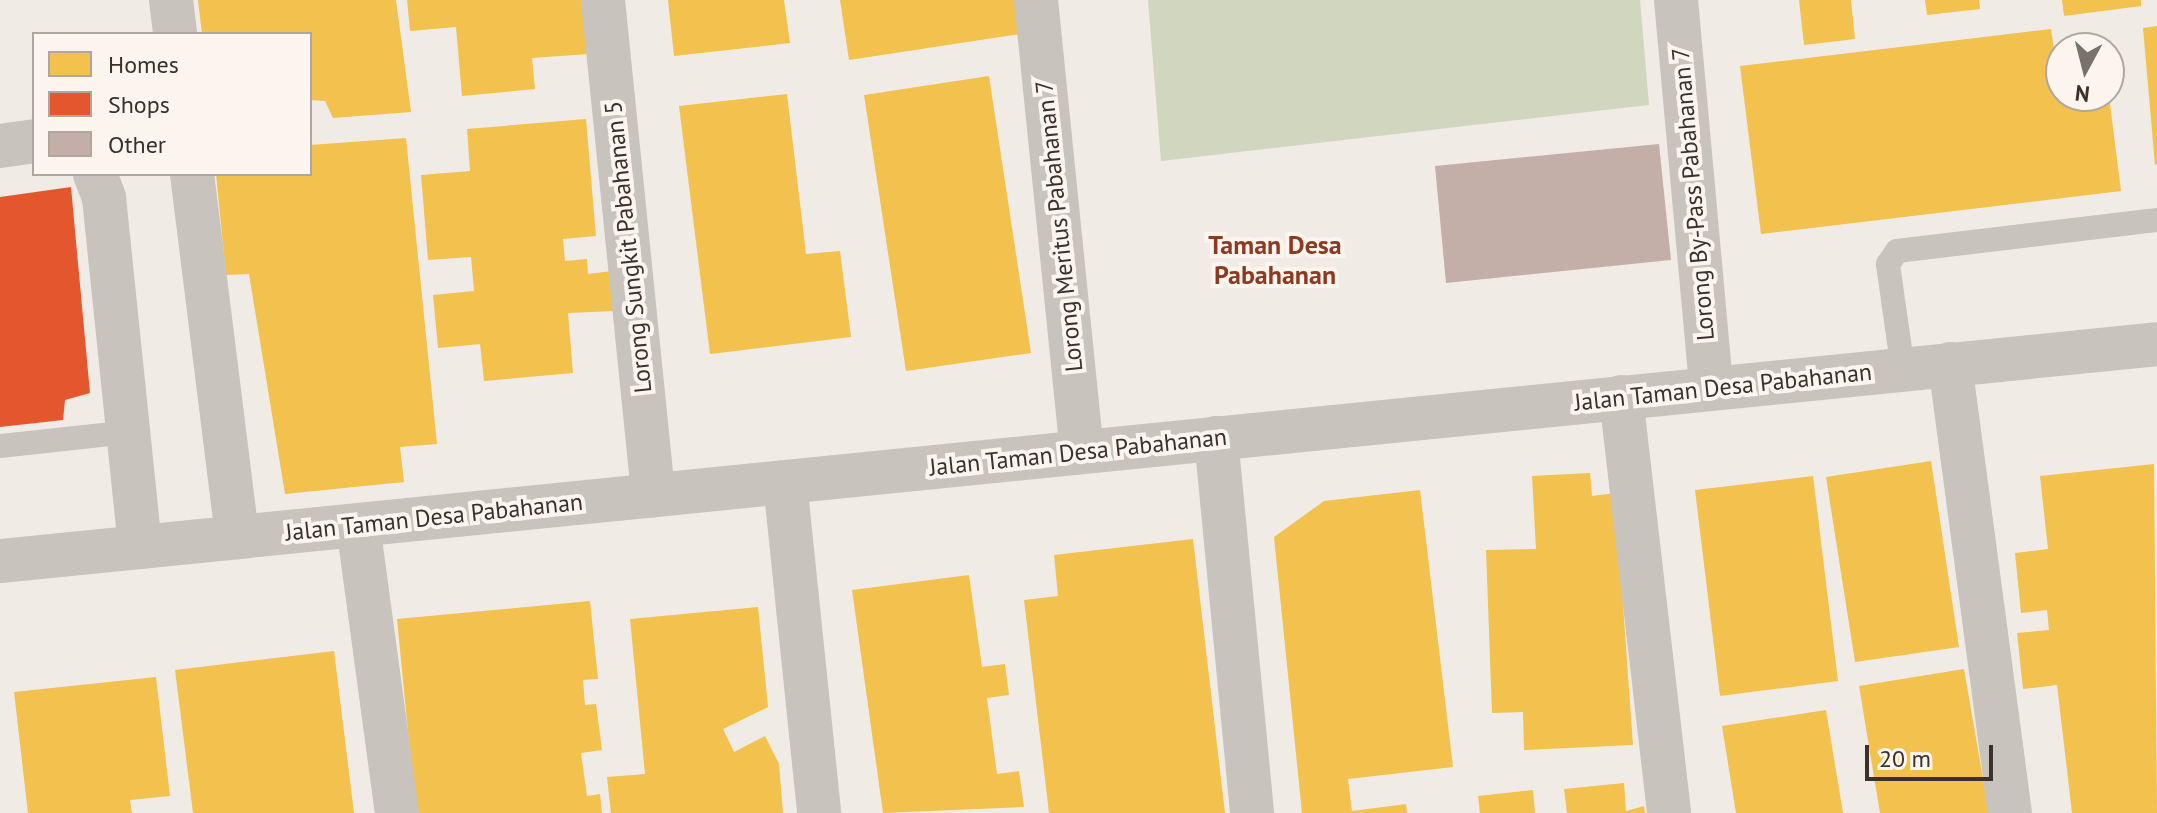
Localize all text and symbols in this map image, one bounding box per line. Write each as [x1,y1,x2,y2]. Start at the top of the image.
legend [32,32,312,176]
north arrow [2045,32,2125,112]
street label: Lorong By-Pass Pabahanan 7 [1666,46,1720,342]
text: Homes [108,49,179,80]
street label: Lorong Meritus Pabahanan 7 [1029,79,1089,373]
text: N [2073,79,2091,109]
text: Shops [108,89,170,120]
street label: Lorong Sungkit Pabahanan 5 [598,100,658,394]
text: Other [108,129,166,160]
district label: Taman Desa Pabahanan [1208,229,1342,290]
street label: Jalan Taman Desa Pabahanan [1572,357,1874,417]
street label: Jalan Taman Desa Pabahanan [927,422,1229,482]
street label: Jalan Taman Desa Pabahanan [283,487,585,547]
scale bar [1869,729,1997,779]
text: 20 m [1879,743,1931,774]

